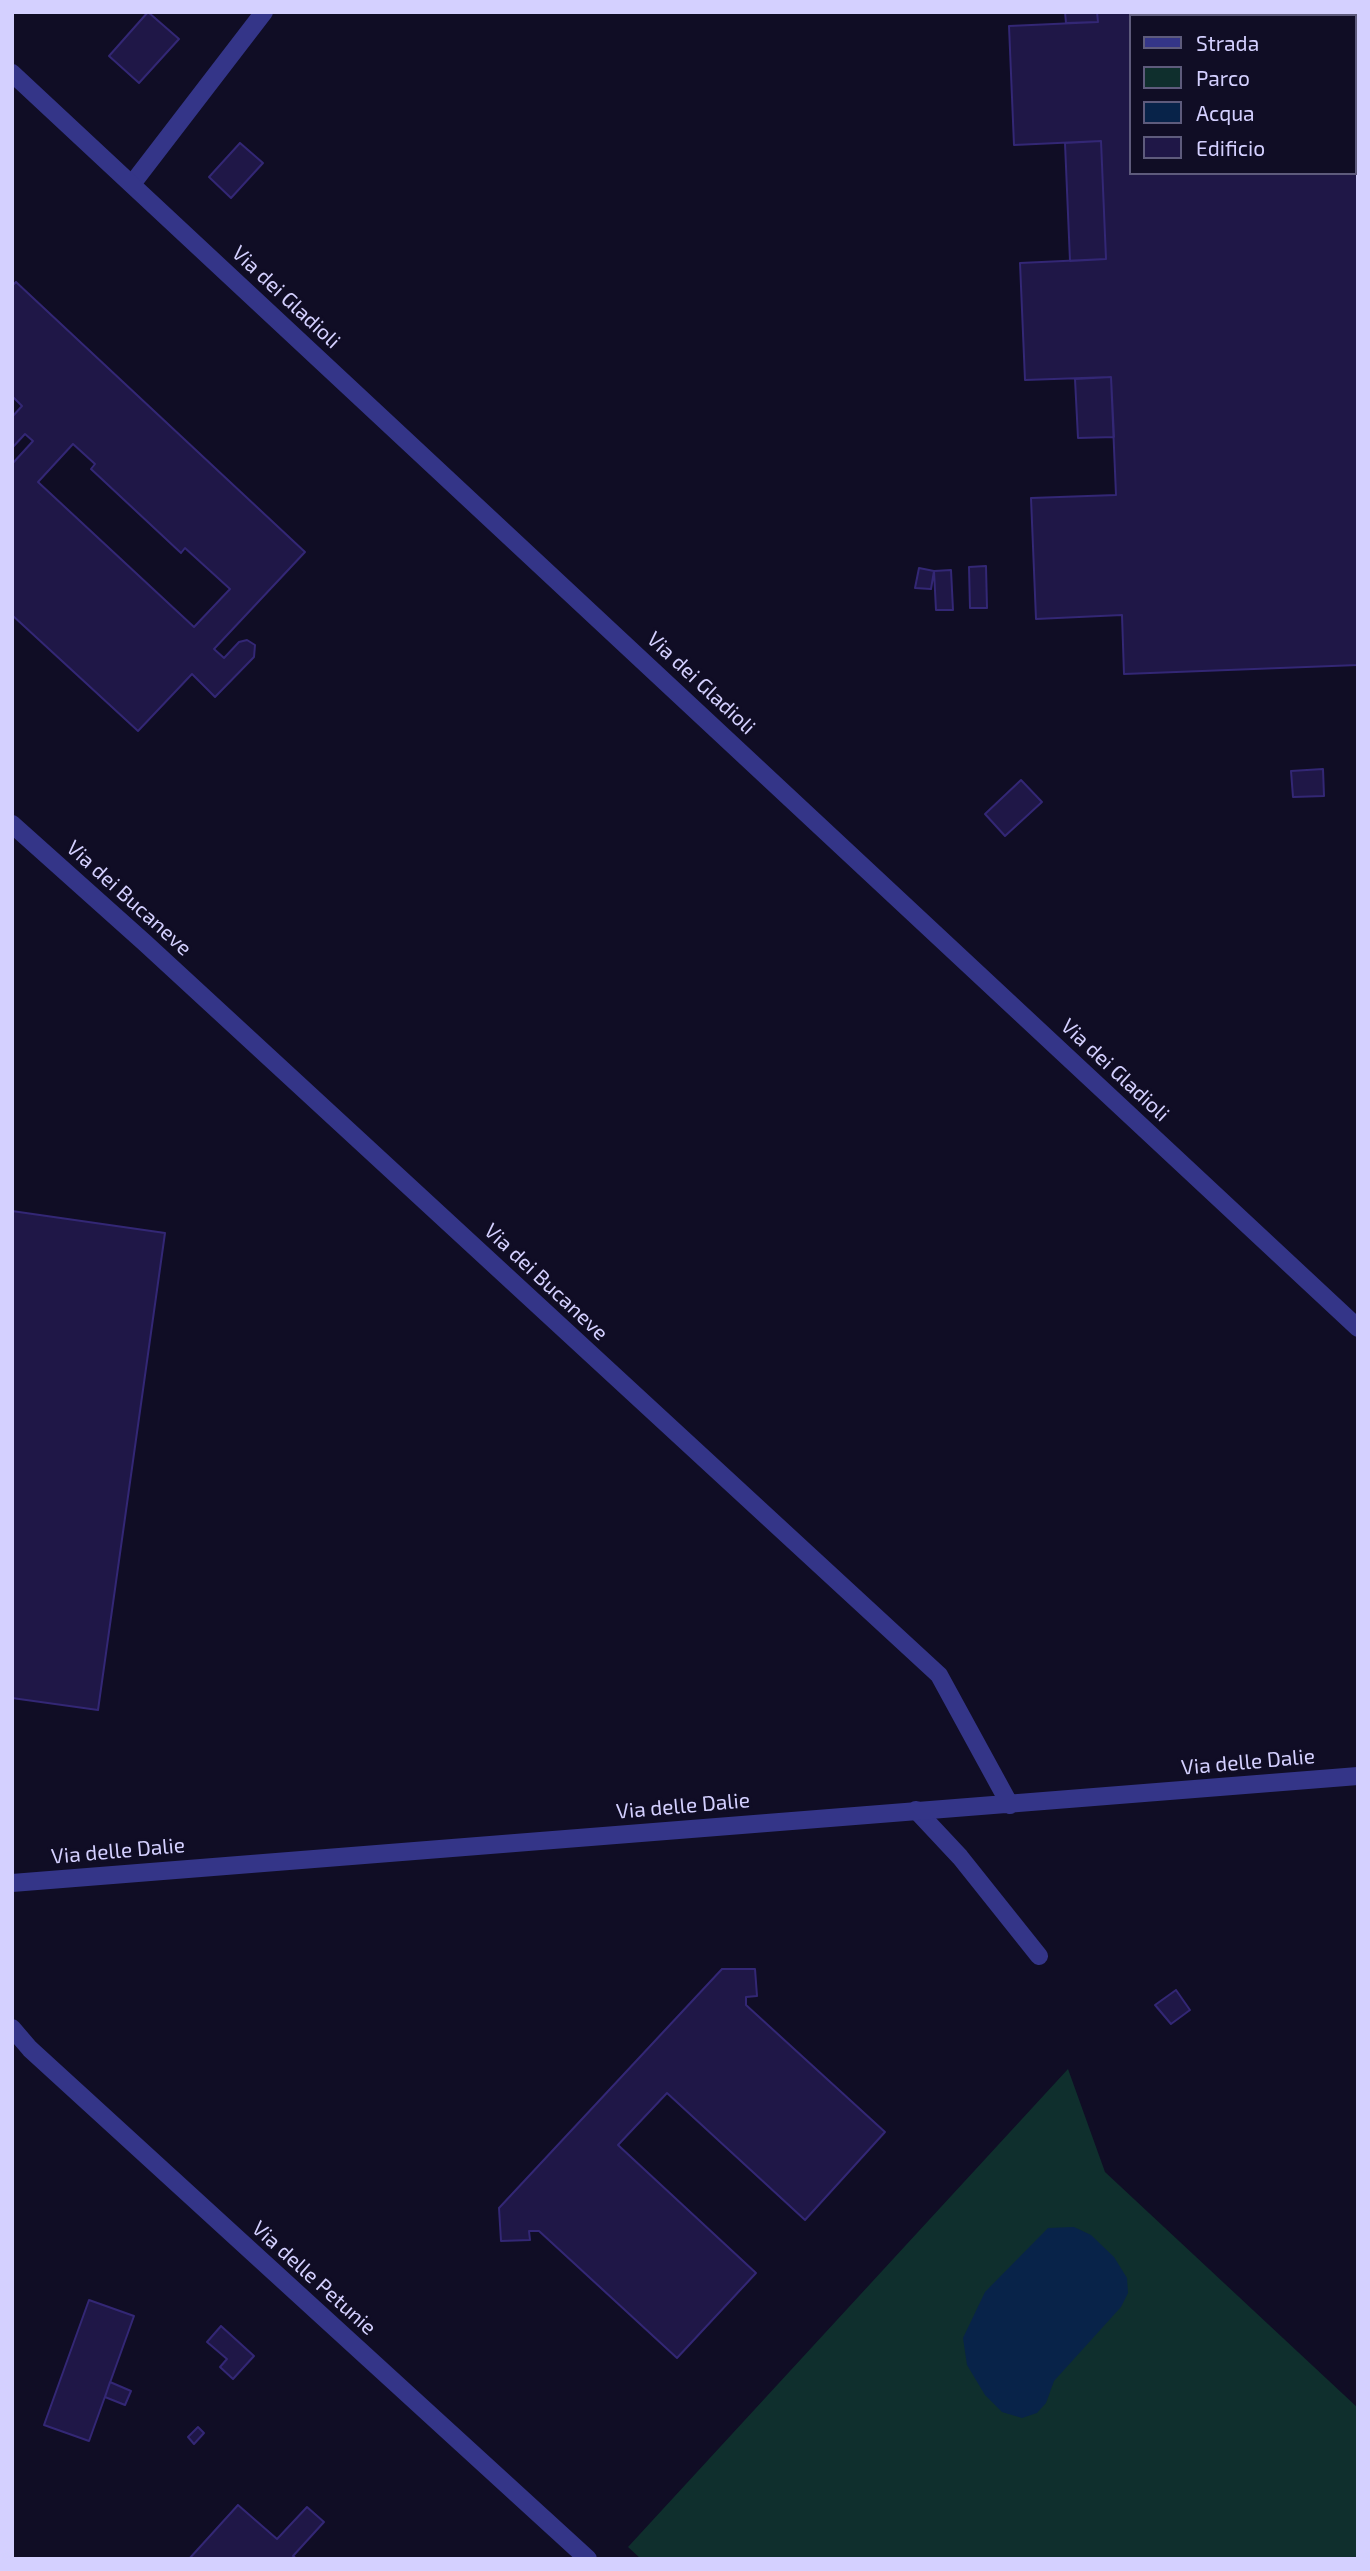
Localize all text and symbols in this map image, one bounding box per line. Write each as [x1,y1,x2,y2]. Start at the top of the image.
legend [1128,14,1356,175]
text: Strada [1196,30,1259,55]
text: Parco [1196,65,1250,90]
text: Acqua [1196,100,1255,125]
text: Edificio [1196,135,1265,160]
street label: Via dei Gladioli [227,240,345,354]
street label: Via dei Gladioli [642,626,760,740]
street label: Via dei Bucaneve [61,835,197,961]
street label: Via dei Gladioli [1056,1013,1174,1127]
street label: Via dei Bucaneve [479,1218,613,1346]
street label: Via delle Dalie [1180,1744,1316,1780]
street label: Via delle Dalie [615,1788,751,1824]
street label: Via delle Dalie [50,1833,186,1869]
street label: Via delle Petunie [247,2216,381,2340]

